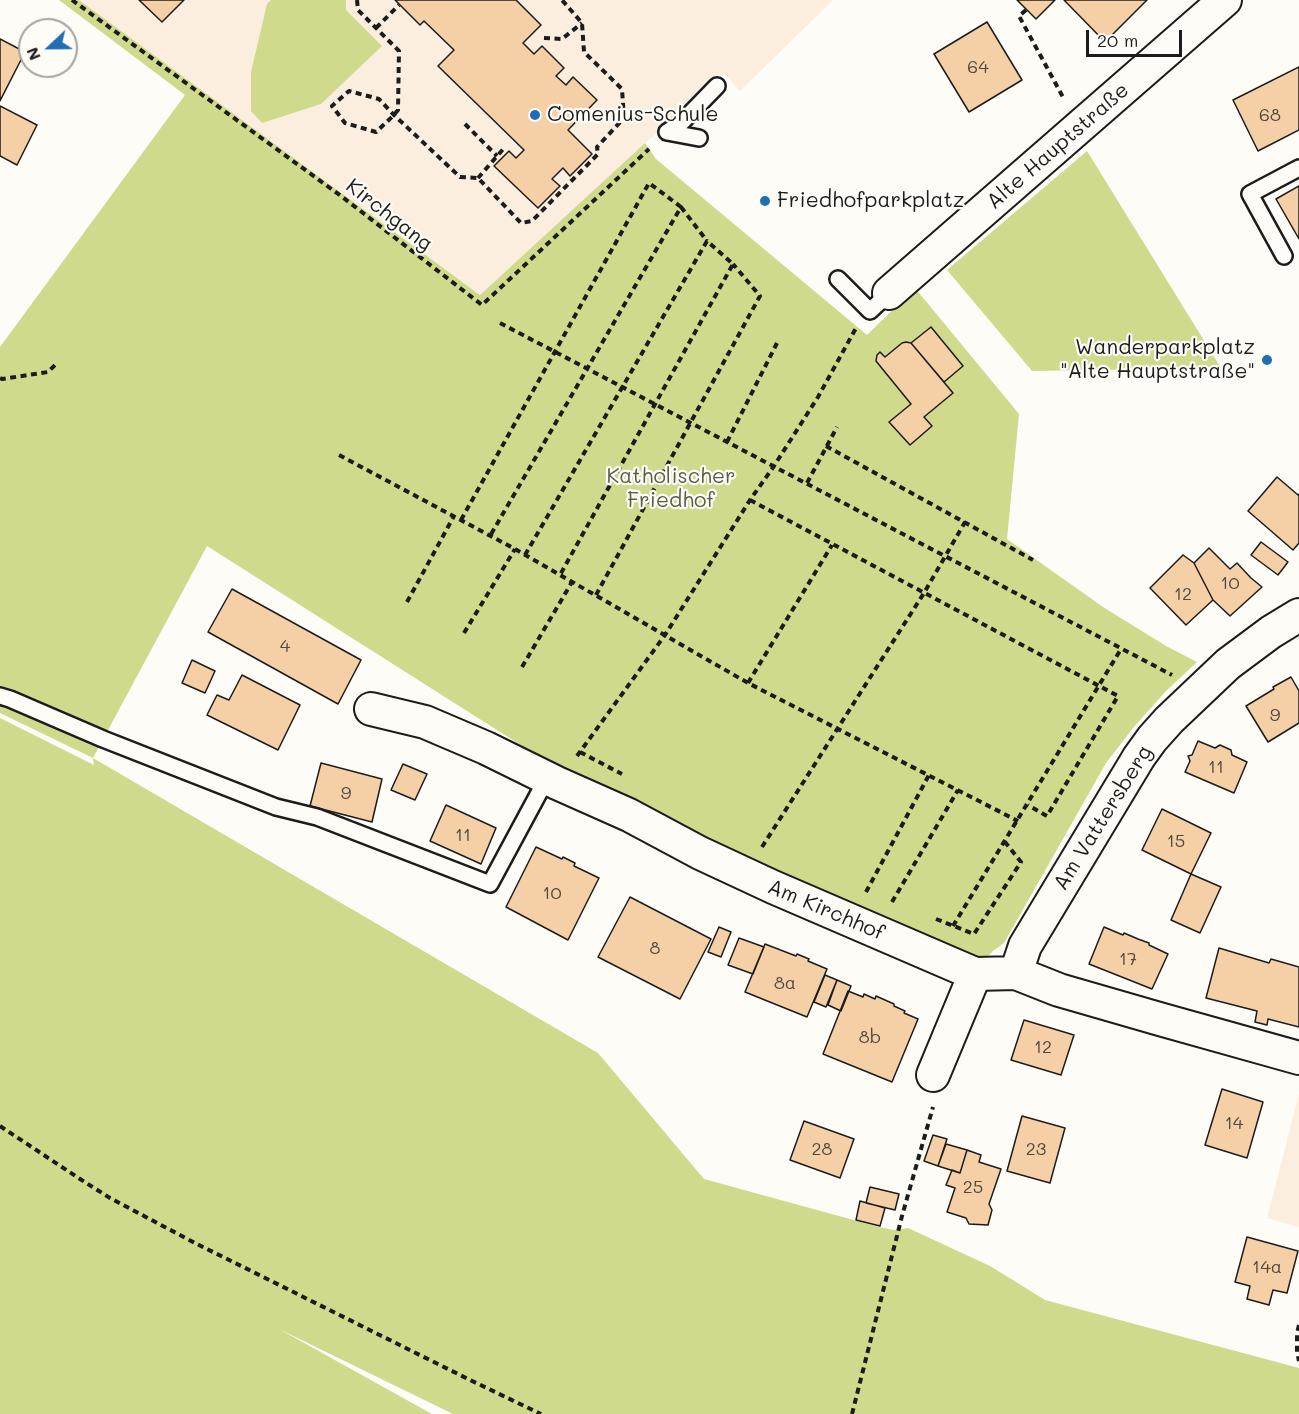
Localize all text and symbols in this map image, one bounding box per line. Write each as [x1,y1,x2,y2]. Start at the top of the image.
north arrow [18,18,78,78]
scale bar [1089,18,1185,56]
text: 20 m [1097,28,1138,52]
text: N [21,45,45,64]
house number: 64 [967,56,989,78]
street label: Alte Hauptstraße [982,77,1134,215]
place label: Comenius-Schule [547,102,719,128]
house number: 68 [1259,104,1281,126]
marker: Comenius-Schule [528,108,542,122]
street label: Kirchgang [341,173,437,257]
place label: Friedhofparkplatz [777,188,964,214]
marker: Friedhofparkplatz [758,194,772,208]
place label: Wanderparkplatz "Alte Hauptstraße" [1060,335,1255,385]
marker: Wanderparkplatz "Alte Hauptstraße" [1260,353,1274,367]
park label: Katholischer Friedhof [606,464,736,514]
house number: 10 [1220,572,1240,594]
house number: 12 [1174,583,1192,605]
house number: 4 [280,635,290,657]
house number: 9 [1270,704,1280,726]
street label: Am Vattersberg [1048,741,1158,895]
house number: 11 [1208,756,1224,778]
house number: 9 [341,782,351,804]
house number: 11 [455,824,471,846]
house number: 15 [1167,830,1185,852]
street label: Am Kirchhof [764,874,888,946]
house number: 10 [542,882,562,904]
house number: 8 [650,937,660,959]
house number: 17 [1119,948,1137,970]
house number: 8a [774,972,796,994]
house number: 8b [859,1026,881,1048]
house number: 12 [1034,1036,1052,1058]
house number: 14 [1225,1112,1243,1134]
house number: 28 [812,1138,832,1160]
house number: 23 [1026,1138,1046,1160]
house number: 25 [963,1176,983,1198]
house number: 14a [1252,1256,1282,1278]

